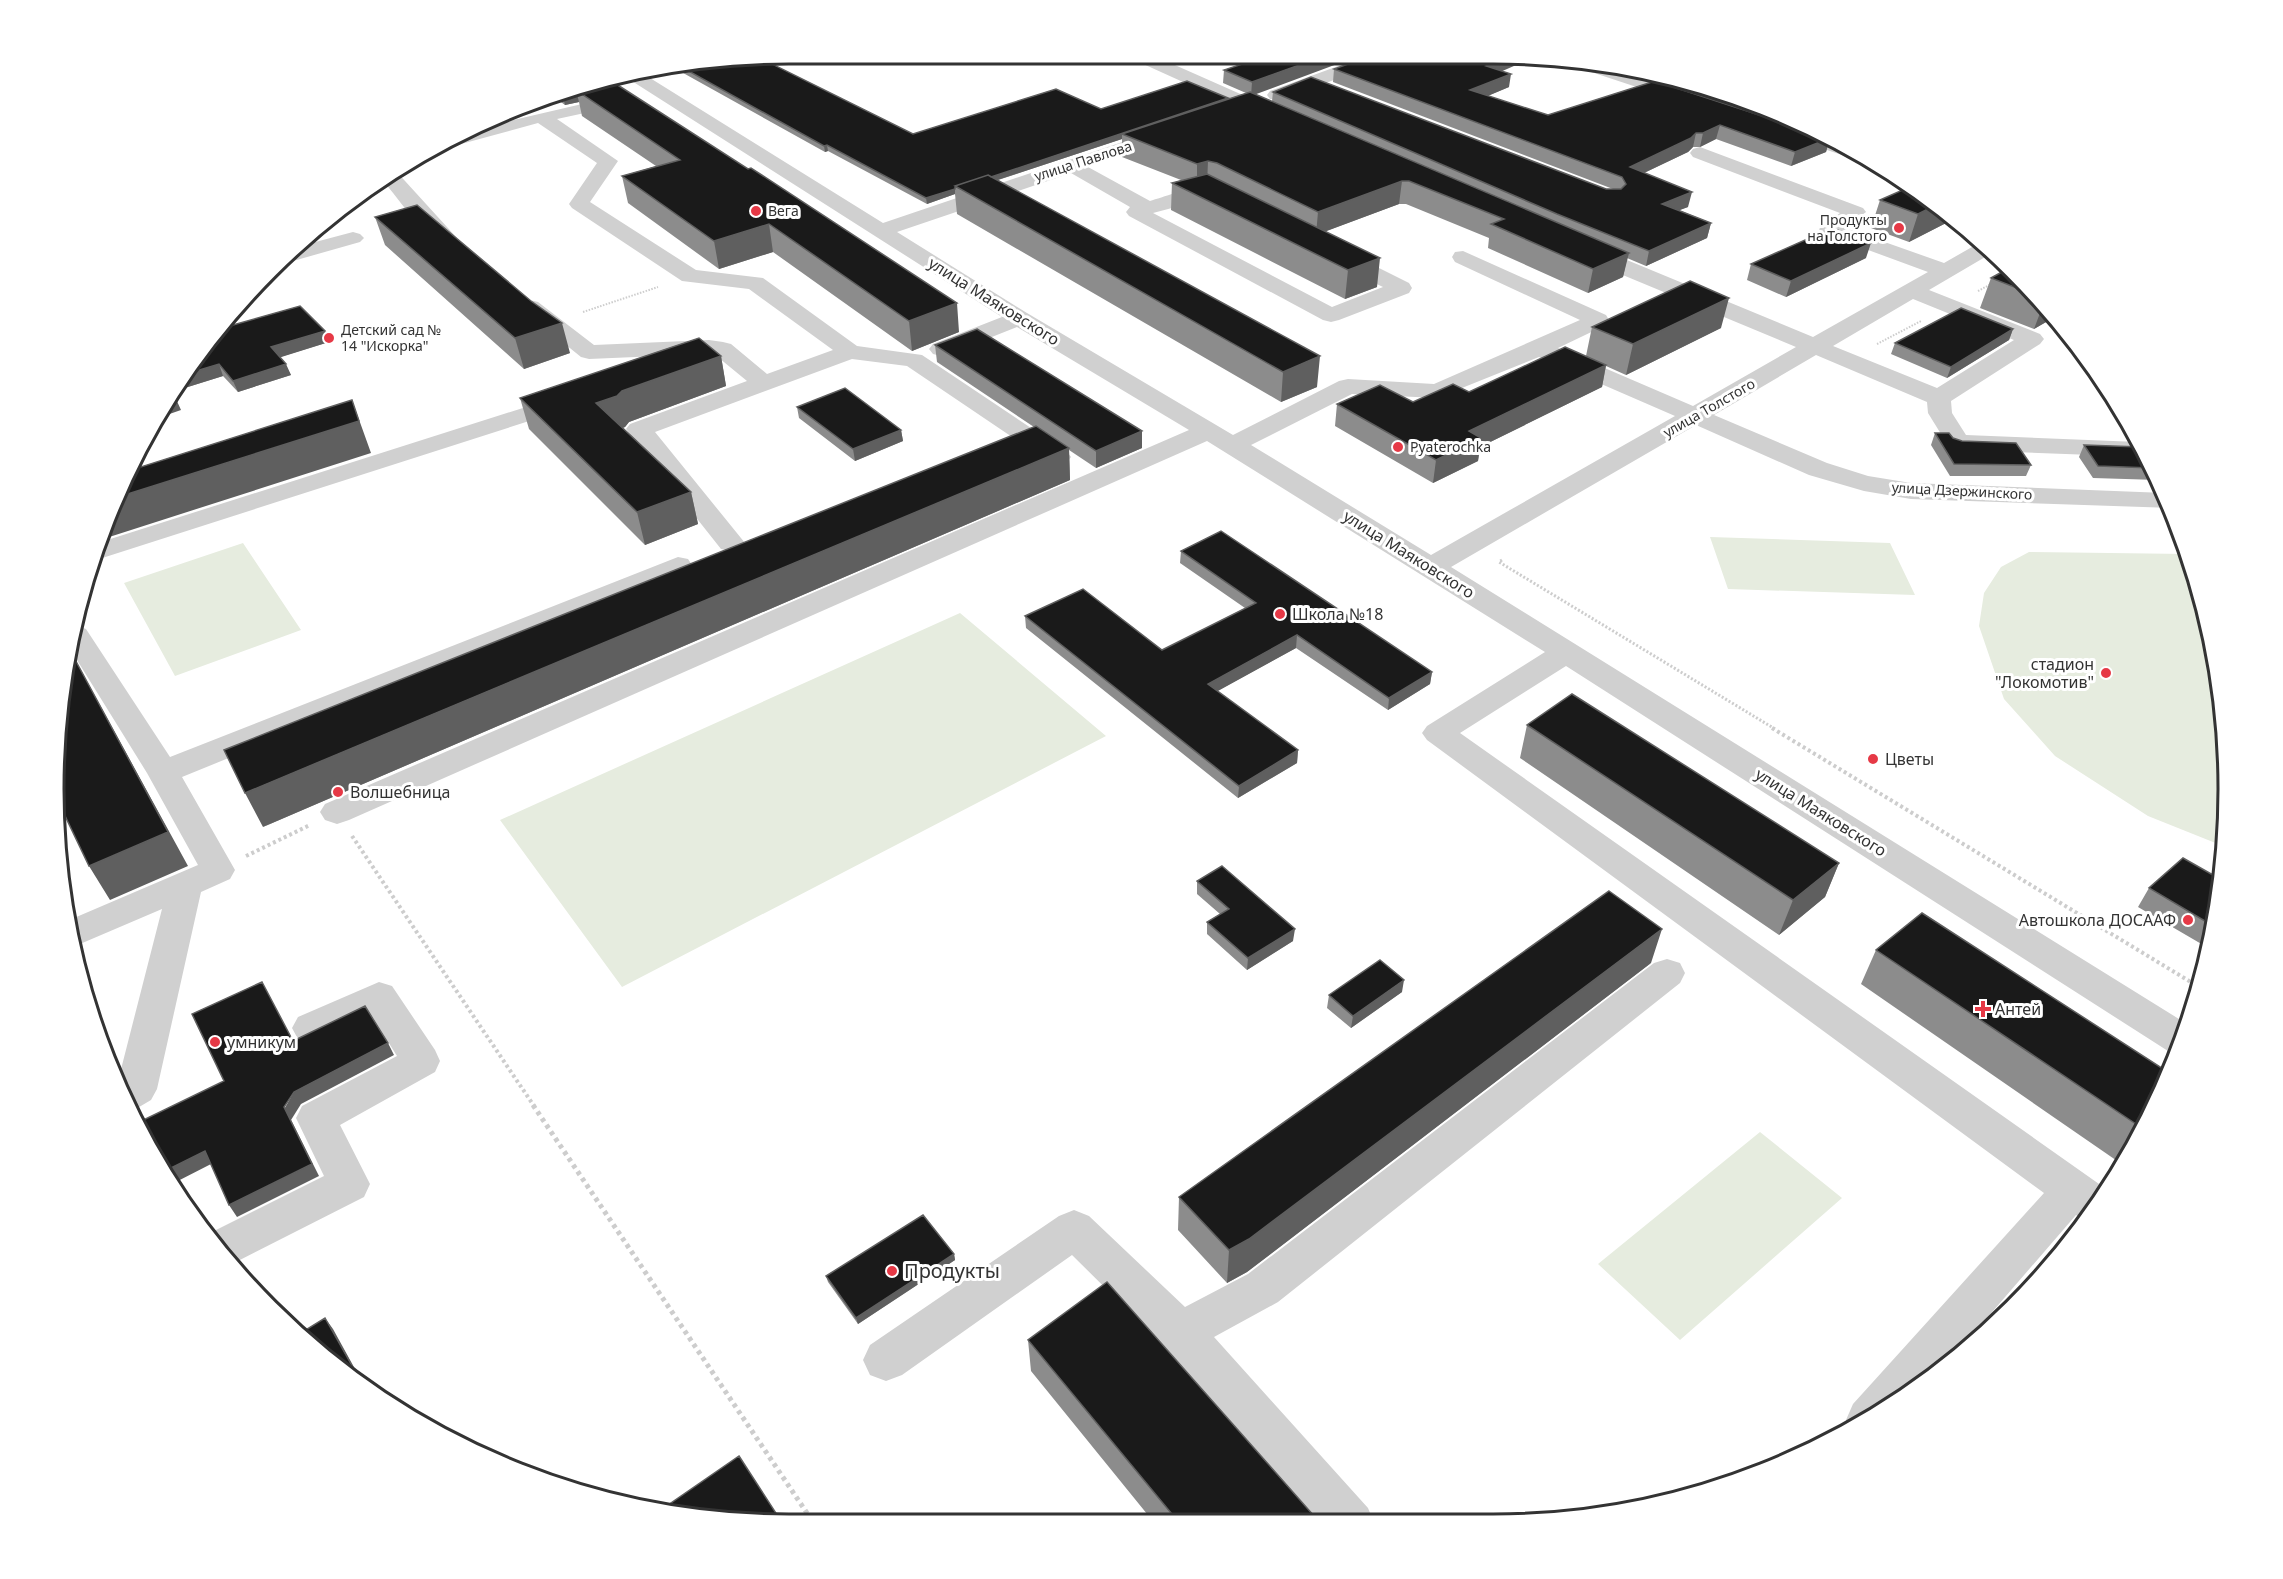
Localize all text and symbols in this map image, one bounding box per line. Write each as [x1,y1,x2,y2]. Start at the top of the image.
street label: улица Павлова [1032,136,1134,185]
place label: Вега [768,201,799,220]
marker: Вега [749,204,763,218]
place label: Продукты на Толстого [1807,210,1887,245]
marker: Продукты на Толстого [1892,221,1906,235]
street label: улица Маяковского [924,252,1064,350]
place label: Детский сад № 14 "Искорка" [341,320,442,355]
marker: Детский сад № 14 "Искорка" [322,331,336,345]
street label: улица Толстого [1659,374,1758,442]
place label: Pyaterochka [1410,437,1491,456]
marker: Pyaterochka [1391,440,1405,454]
street label: улица Дзержинского [1891,477,2033,504]
street label: улица Маяковского [1339,505,1479,603]
place label: Школа №18 [1292,603,1383,625]
marker: Школа №18 [1273,607,1287,621]
place label: стадион "Локомотив" [1995,653,2094,693]
marker: стадион "Локомотив" [2099,666,2113,680]
place label: Цветы [1885,748,1934,770]
marker: Цветы [1866,752,1880,766]
street label: улица Маяковского [1751,763,1891,861]
place label: Волшебница [350,781,450,803]
marker: Волшебница [331,785,345,799]
place label: Автошкола ДОСААФ [2019,909,2176,931]
marker: Автошкола ДОСААФ [2181,913,2195,927]
place label: Антей [1995,998,2041,1020]
marker: Антей [1976,1002,1990,1016]
place label: умникум [227,1031,296,1053]
marker: умникум [208,1035,222,1049]
place label: Продукты [904,1257,1000,1284]
marker: Продукты [885,1264,899,1278]

